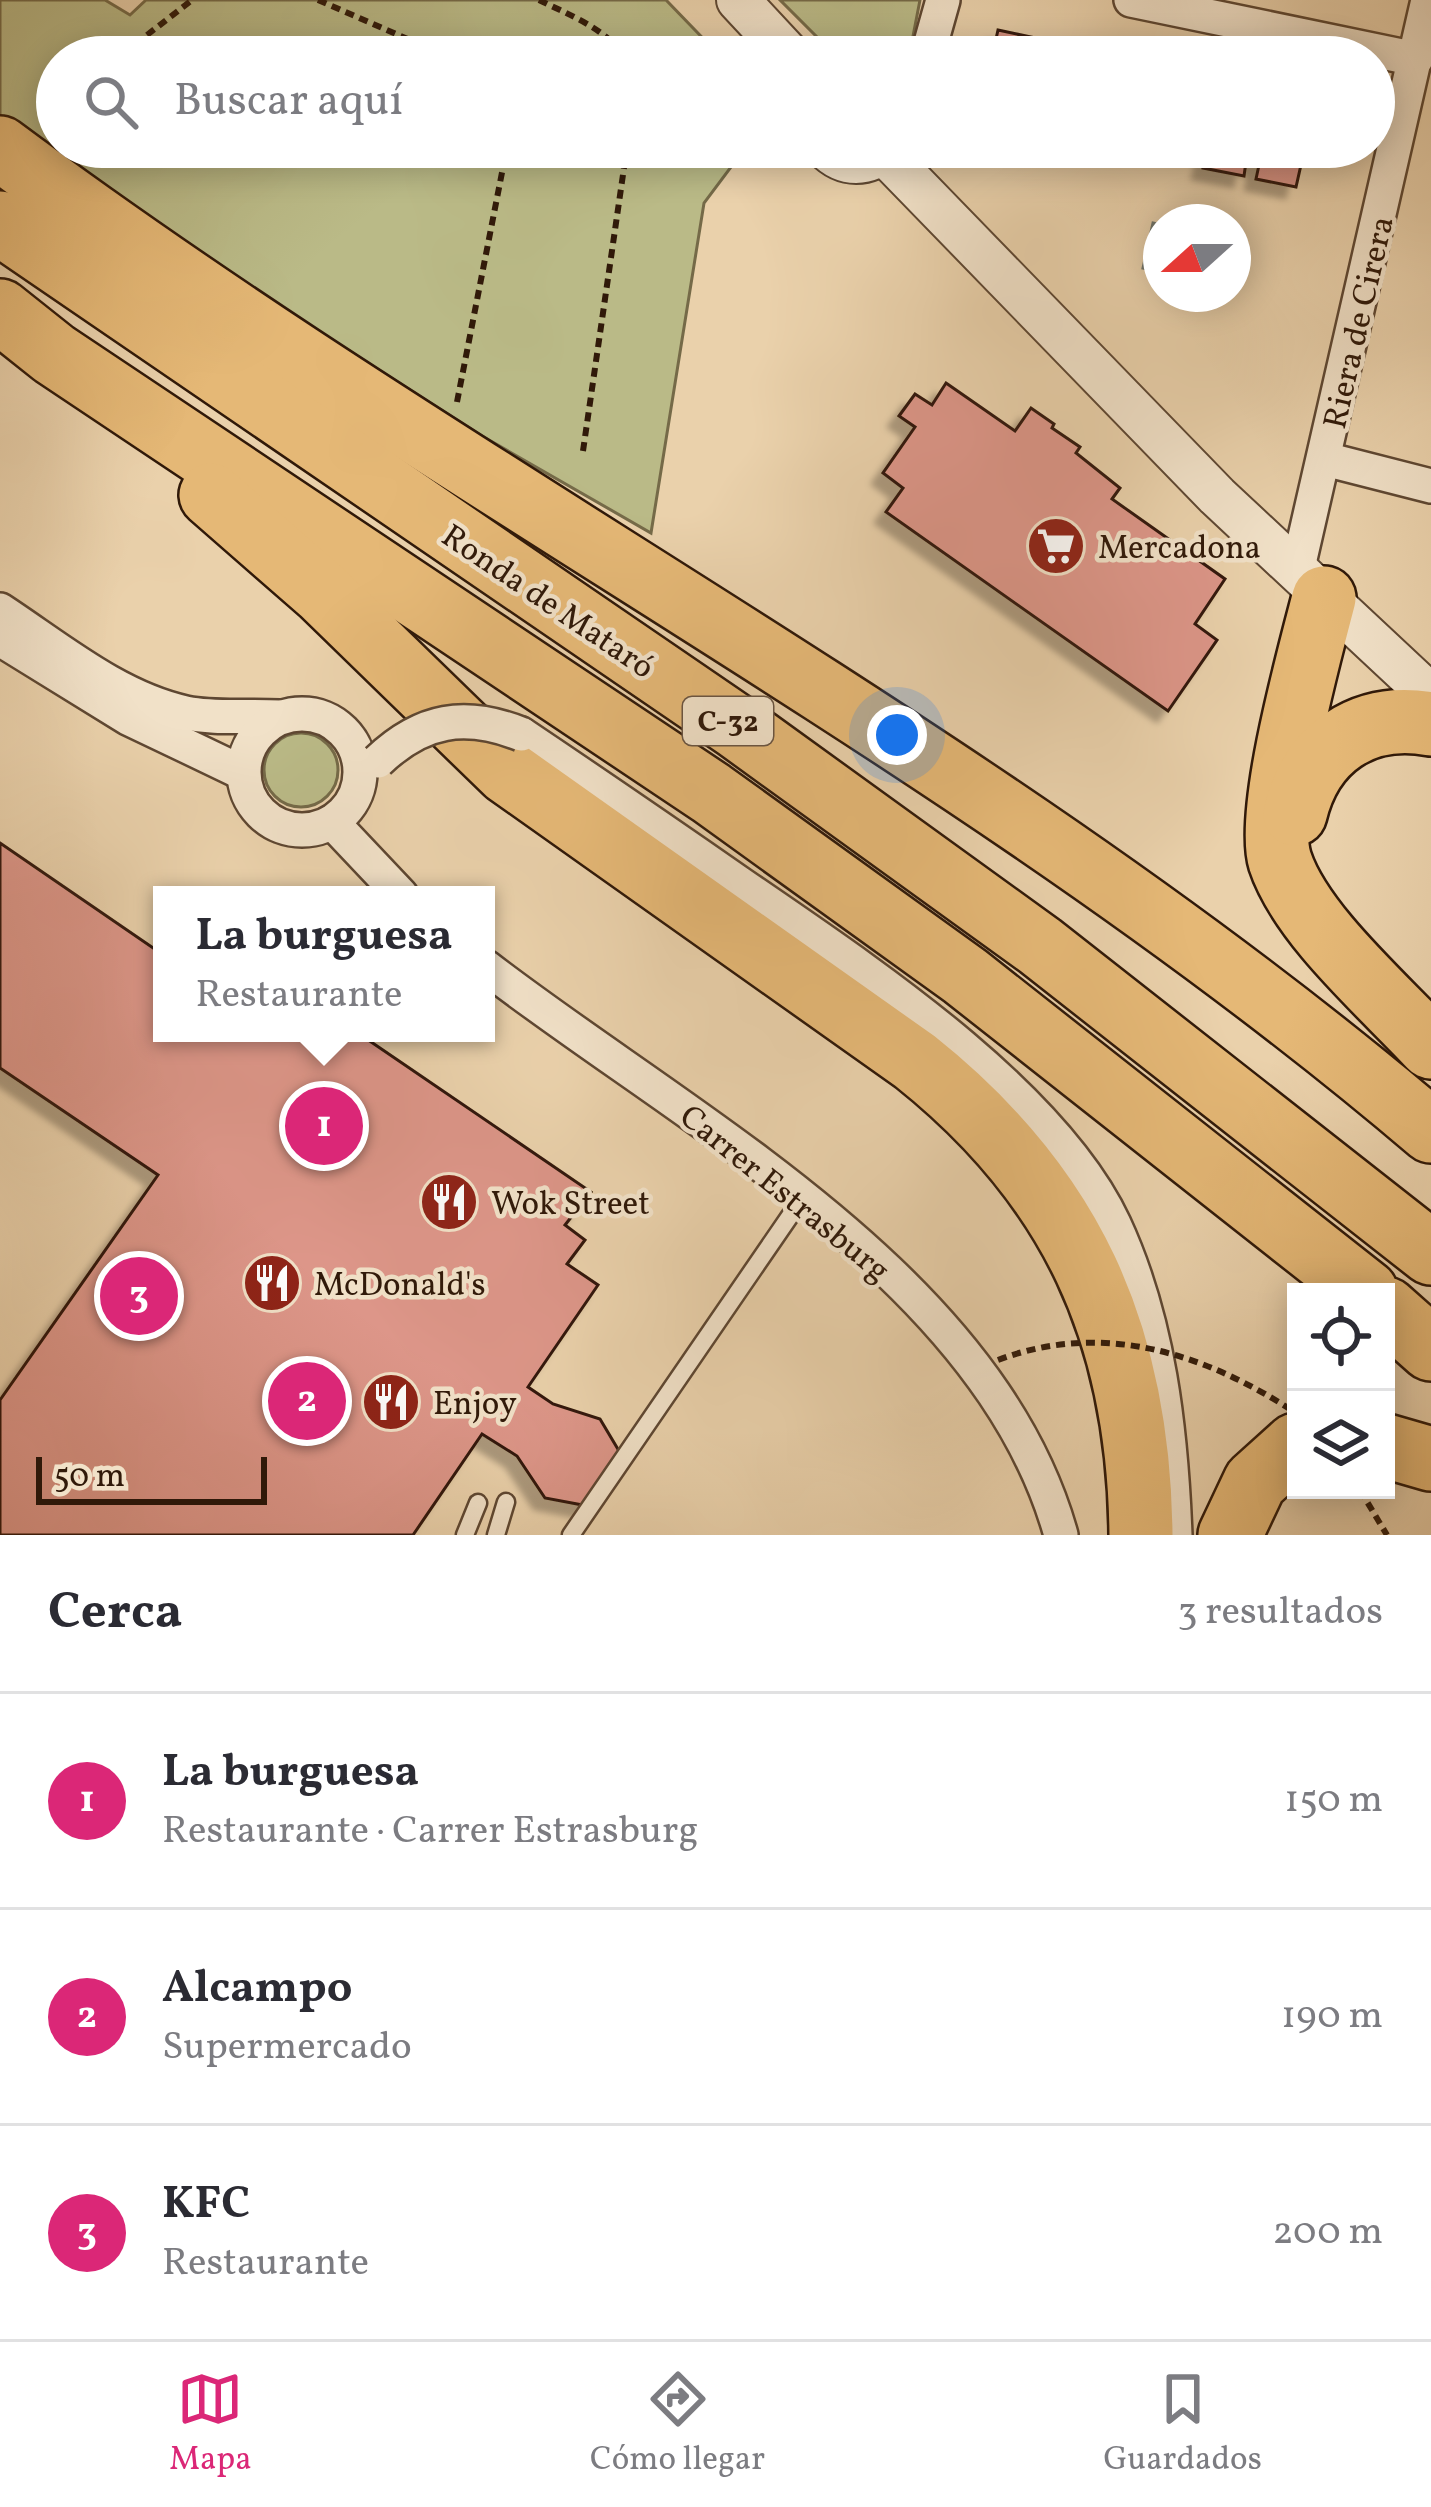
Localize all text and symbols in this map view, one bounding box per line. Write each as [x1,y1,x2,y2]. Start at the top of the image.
search box [36,36,1395,168]
icon: search [78,69,144,135]
text: Buscar aquí [174,71,403,134]
north arrow [1143,204,1251,312]
street label: Riera de Cirera [1314,212,1408,434]
street label: Ronda de Mataró [431,515,662,692]
supermarket icon: Mercadona [1025,515,1087,577]
place label: Mercadona [1098,527,1261,573]
road number: C-32 [683,697,773,745]
your location [867,705,927,765]
popup [153,886,495,1042]
text: La burguesa [196,906,453,969]
text: Restaurante [196,969,403,1023]
pin: 1 [285,1081,363,1171]
street label: Carrer Estrasburg [668,1096,899,1294]
restaurant icon: Wok Street [418,1171,480,1233]
place label: Wok Street [491,1183,650,1229]
pin: 3 [100,1251,178,1341]
restaurant icon: McDonald's [241,1252,303,1314]
place label: McDonald's [314,1264,486,1310]
map controls [1287,1283,1395,1499]
button: locate [1287,1283,1395,1391]
pin: 2 [268,1356,346,1446]
restaurant icon: Enjoy [360,1371,422,1433]
place label: Enjoy [433,1383,517,1429]
button: layers [1287,1391,1395,1499]
scale bar [36,1451,267,1504]
text: 50 m [54,1455,125,1501]
text: Cerca [48,1578,183,1649]
text: 3 resultados [1177,1586,1383,1640]
text: La burguesa [162,1742,419,1805]
text: 1 [79,1774,95,1828]
text: 150 m [1284,1774,1383,1828]
text: Restaurante · Carrer Estrasburg [162,1805,698,1859]
text: Alcampo [162,1958,353,2021]
text: 2 [77,1990,97,2044]
text: 190 m [1281,1990,1383,2044]
text: Supermercado [162,2021,412,2075]
text: KFC [162,2174,250,2237]
text: 3 [77,2206,97,2260]
text: 200 m [1272,2206,1383,2260]
text: Restaurante [162,2237,369,2291]
tab: Mapa [169,2366,252,2484]
tab: Cómo llegar [590,2366,765,2484]
tab: Guardados [1103,2366,1262,2484]

